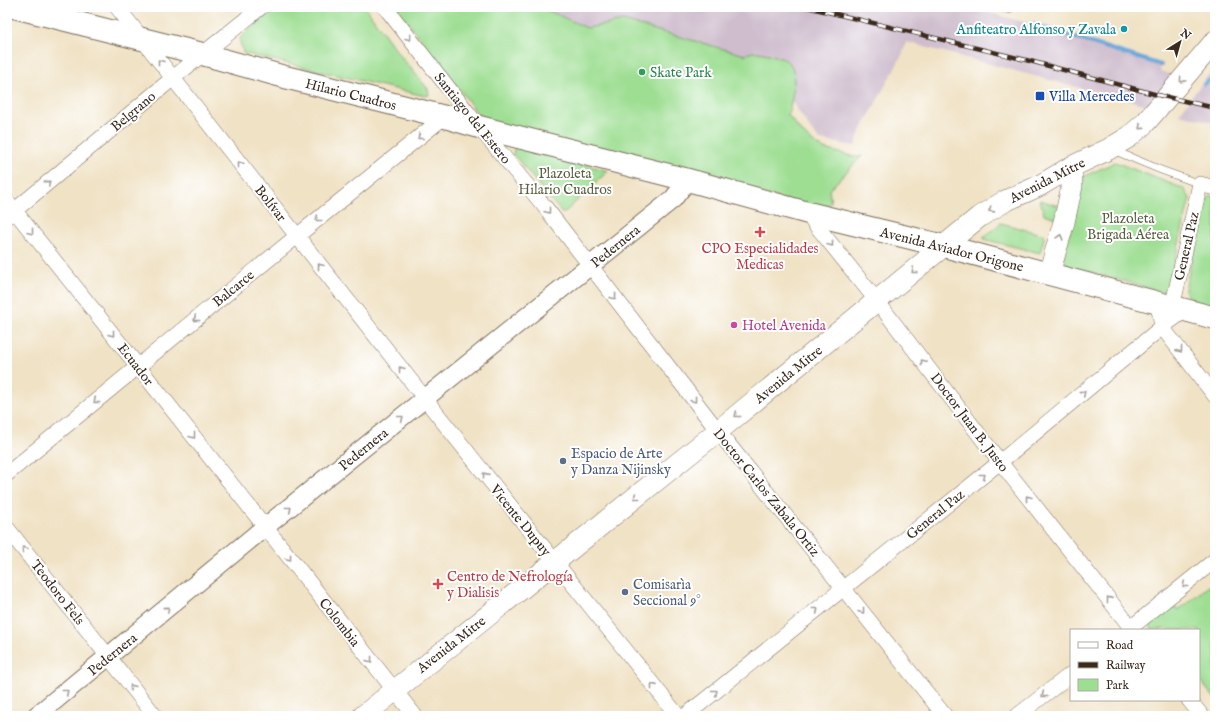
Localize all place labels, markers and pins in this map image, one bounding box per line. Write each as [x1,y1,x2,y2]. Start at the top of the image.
place label: Anfiteatro Alfonso y Zavala [956,21,1117,39]
marker: Anfiteatro Alfonso y Zavala [1119,24,1129,34]
place label: Skate Park [650,64,712,82]
marker: Skate Park [637,67,647,77]
place label: Villa Mercedes [1048,88,1135,106]
marker: Villa Mercedes [1034,90,1046,102]
marker: CPO Especialidades Medicas [754,226,766,238]
place label: CPO Especialidades Medicas [701,240,819,274]
place label: Hotel Avenida [742,317,827,335]
marker: Hotel Avenida [729,320,739,330]
place label: Espacio de Arte y Danza Nijinsky [570,445,671,479]
marker: Espacio de Arte y Danza Nijinsky [558,456,568,466]
place label: Centro de Nefrología y Dialisis [446,568,574,602]
place label: Comisarìa Seccional 9° [633,576,701,610]
marker: Centro de Nefrología y Dialisis [432,578,444,590]
marker: Comisarìa Seccional 9° [620,587,630,597]

